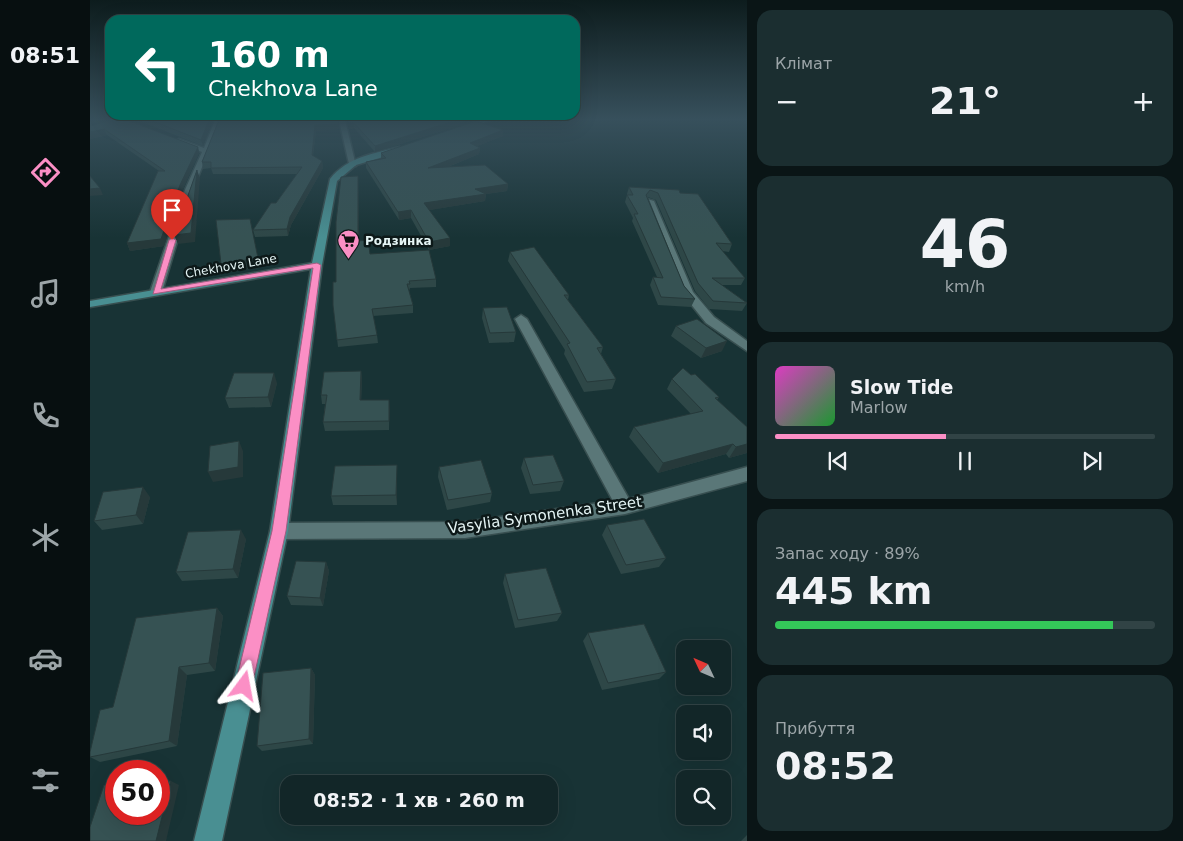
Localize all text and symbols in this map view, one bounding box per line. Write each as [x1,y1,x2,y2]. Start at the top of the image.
icon: left [125,35,190,100]
text: 160 m [208,35,330,75]
text: 08:51 [10,43,80,68]
text: Клімат [775,54,832,73]
text: Chekhova Lane [208,76,378,101]
text: 21° [929,79,1001,123]
text: − [775,85,798,118]
text: + [1132,85,1155,118]
icon: directions [28,155,63,190]
pin [151,189,193,240]
icon: arrive [158,196,186,224]
text: 46 [920,207,1010,282]
supermarket icon: Родзинка [337,229,361,260]
place label: Родзинка [365,234,432,248]
street label: Chekhova Lane [184,251,278,281]
icon: music [28,276,63,311]
text: km/h [945,277,985,296]
text: Slow Tide [850,376,953,398]
icon: phone [28,398,63,433]
text: Marlow [850,398,908,417]
icon: previous [824,447,852,475]
icon: pause [951,447,979,475]
icon: next [1078,447,1106,475]
street label: Vasylia Symonenka Street [447,492,643,538]
icon: climate [28,520,63,555]
text: Запас ходу · 89% [775,544,920,563]
text: 445 km [775,569,932,613]
north arrow [676,640,731,695]
map controls [676,640,731,825]
icon: car [28,641,63,676]
position arrow [217,659,269,711]
button: sound [676,705,731,760]
text: Прибуття [775,719,855,738]
text: 08:52 [775,744,896,788]
speed limit sign: 50 [105,760,170,825]
icon: filters [28,763,63,798]
button: search [676,770,731,825]
text: 08:52 · 1 хв · 260 m [313,789,525,811]

